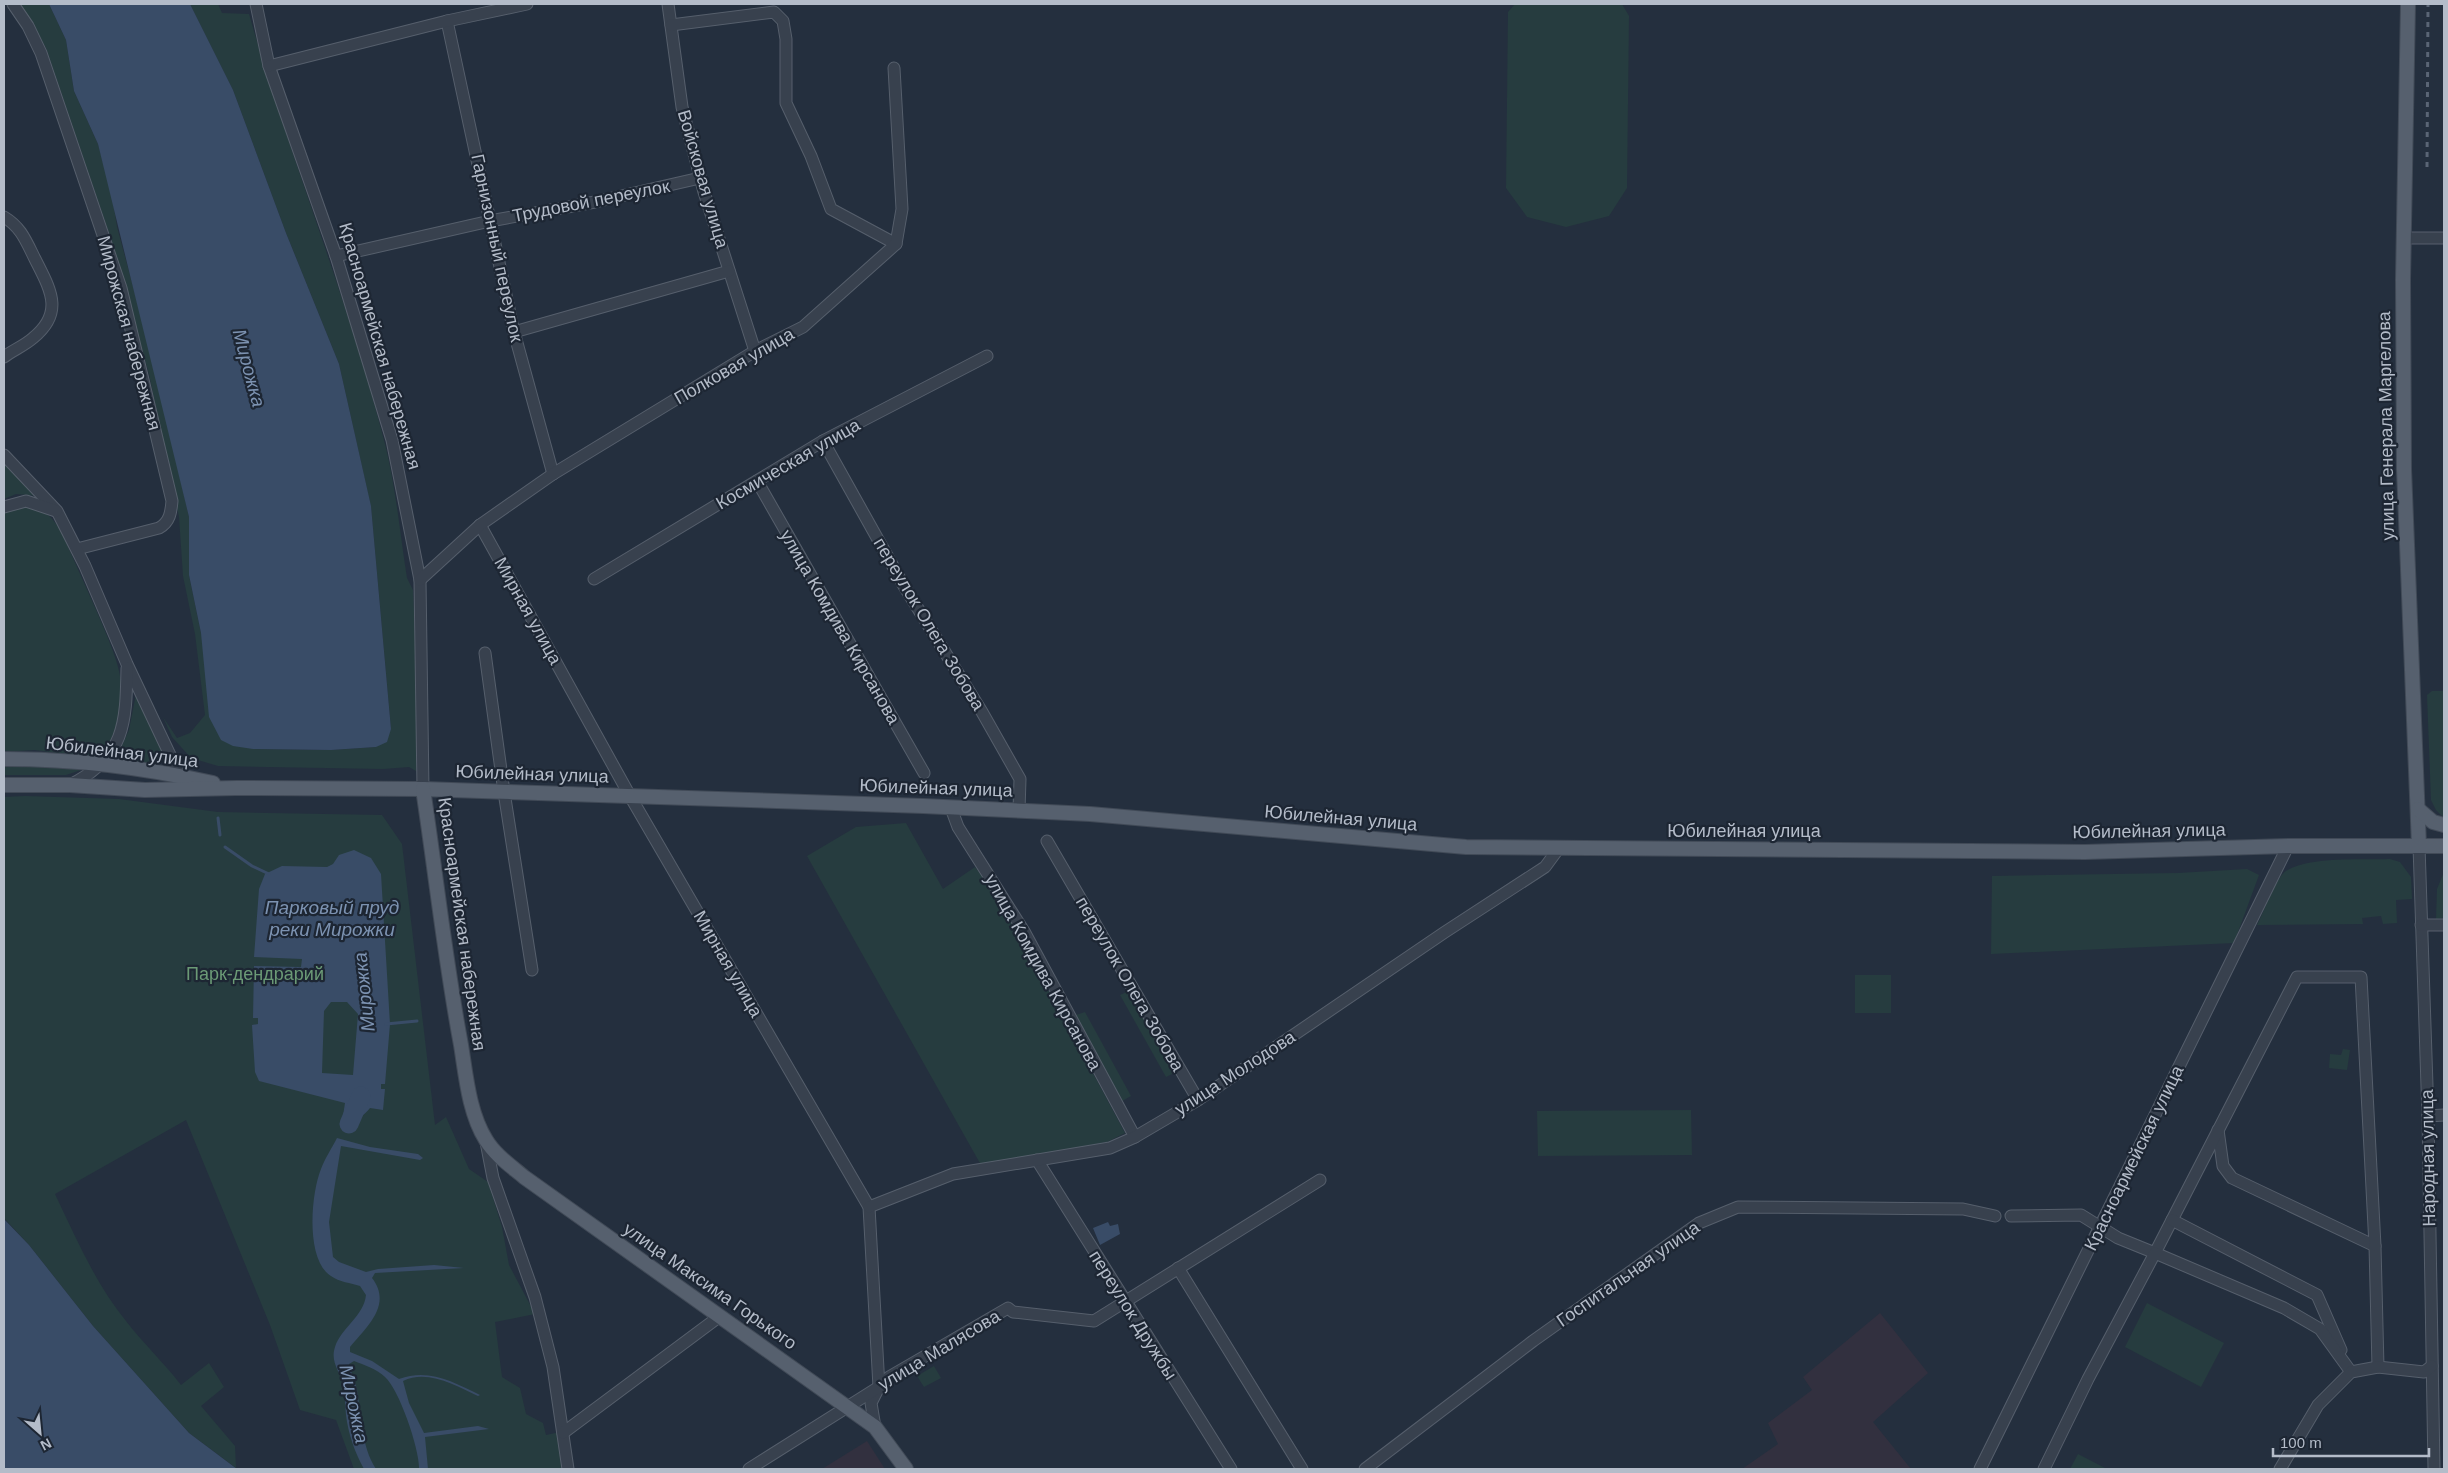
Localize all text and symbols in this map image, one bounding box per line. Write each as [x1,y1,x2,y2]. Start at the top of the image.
street label: Войсковая улица [674,108,733,251]
street label: Гарнизонный переулок [467,152,527,344]
street label: Трудовой переулок [511,176,672,226]
street label: Красноармейская набережная [335,220,425,472]
street label: Мирожская набережная [93,234,165,432]
street label: улица Генерала Маргелова [2374,310,2398,541]
street label: Полковая улица [671,323,798,408]
water label: Мирожка [229,327,269,409]
street label: Космическая улица [712,414,864,513]
street label: улица Комдива Кирсанова [776,526,904,729]
street label: переулок Олега Зобова [869,534,989,715]
street label: Мирная улица [490,554,566,669]
street label: Юбилейная улица [45,733,200,771]
street label: Юбилейная улица [455,761,610,787]
street label: Юбилейная улица [859,775,1014,801]
street label: Красноармейская набережная [434,796,490,1052]
street label: Юбилейная улица [1264,801,1419,835]
street label: Юбилейная улица [2072,820,2227,842]
street label: Юбилейная улица [1667,821,1822,841]
street label: улица Комдива Кирсанова [981,870,1106,1074]
street label: переулок Олега Зобова [1072,893,1189,1076]
water label: Парковый пруд реки Мирожки [265,897,399,940]
street label: Мирная улица [690,907,767,1021]
water label: Мирожка [349,951,379,1033]
park label: Парк-дендрарий [186,964,324,984]
street label: улица Молодова [1171,1026,1300,1119]
street label: Красноармейская улица [2080,1061,2188,1254]
street label: Народная улица [2417,1088,2439,1227]
street label: Госпитальная улица [1553,1217,1704,1331]
street label: улица Максима Горького [620,1219,800,1353]
street label: переулок Дружбы [1085,1247,1181,1383]
street label: улица Малясова [874,1305,1004,1394]
water label: Мирожка [335,1363,373,1445]
north arrow [15,1408,65,1458]
scale bar [2273,1426,2429,1458]
text: 100 m [2280,1434,2322,1451]
text: N [38,1435,54,1454]

